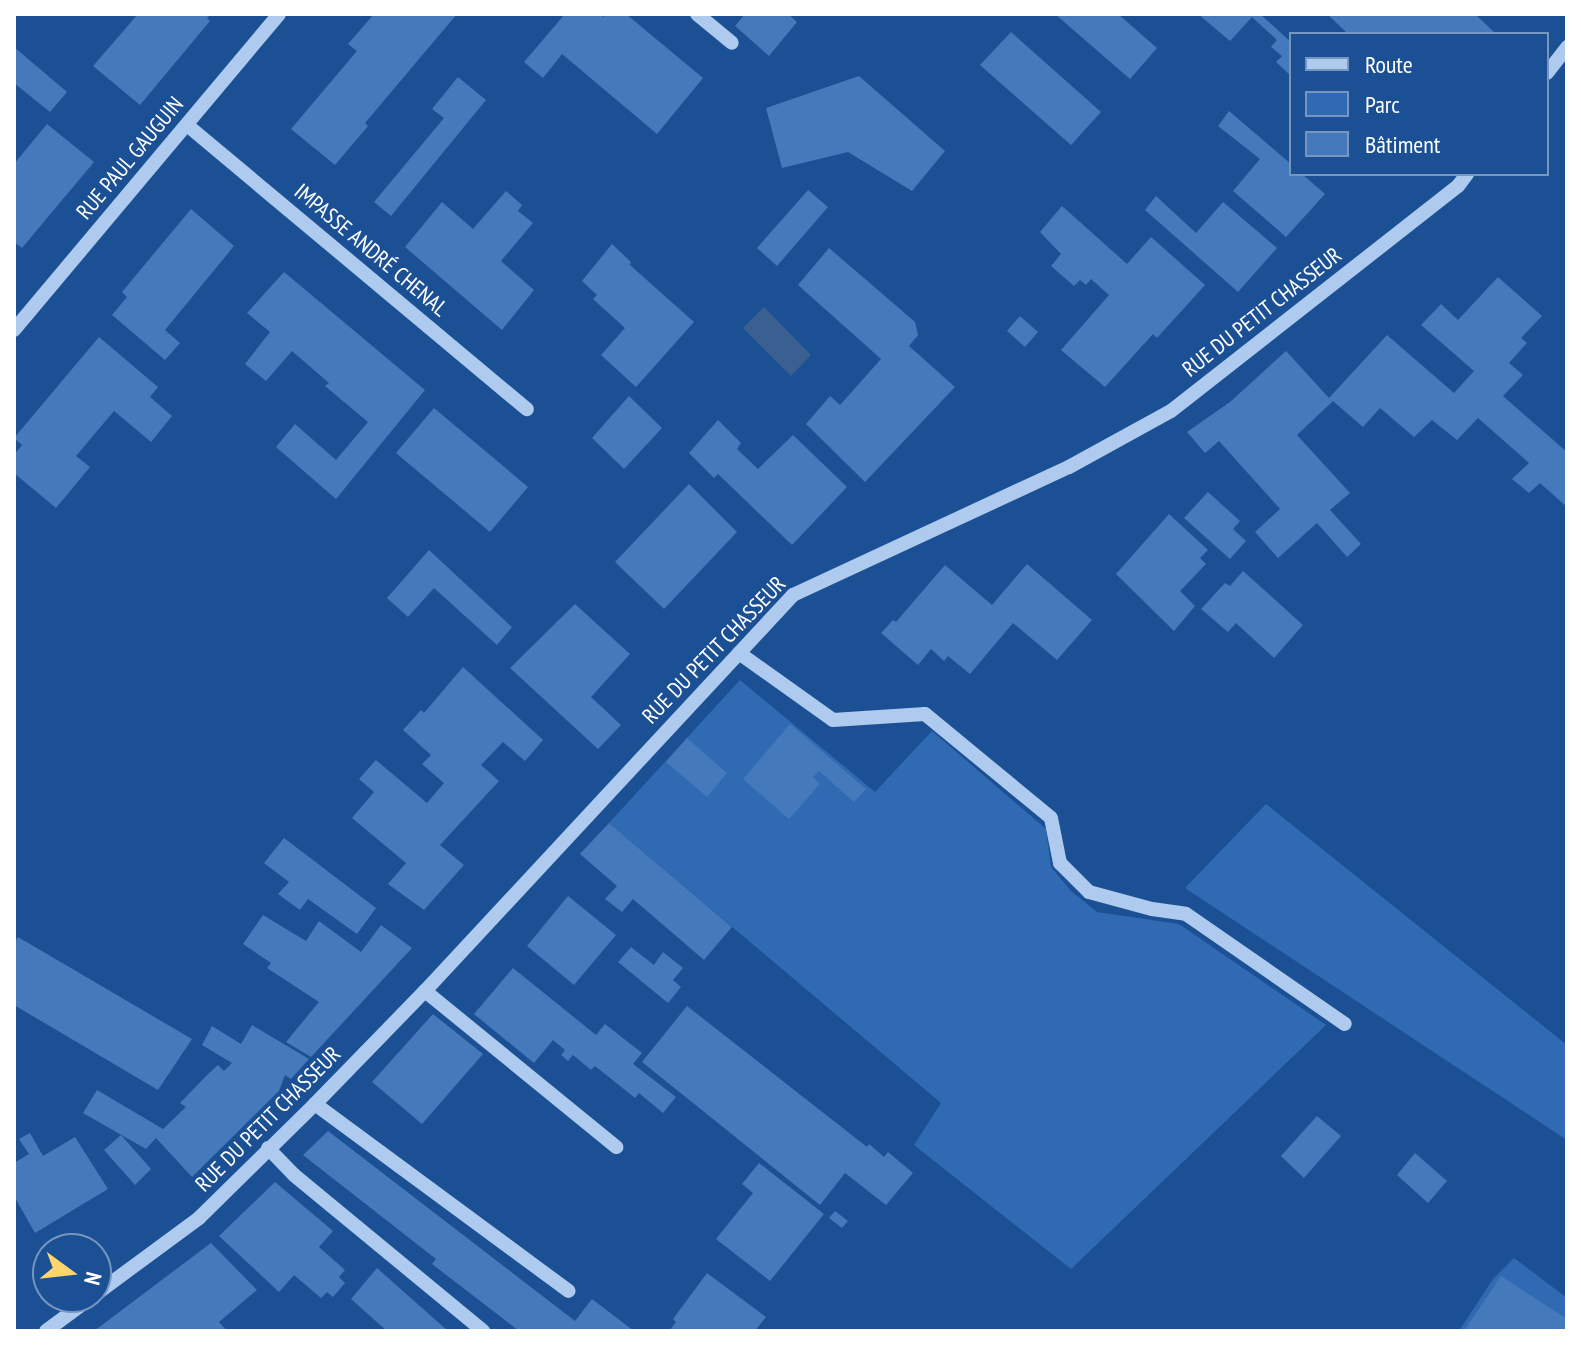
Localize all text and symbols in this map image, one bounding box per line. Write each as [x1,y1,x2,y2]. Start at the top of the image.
legend [1289,32,1549,176]
text: Route [1365,49,1413,80]
text: Parc [1365,89,1400,120]
street label: RUE PAUL GAUGUIN [71,91,189,225]
text: Bâtiment [1365,129,1440,160]
street label: IMPASSE ANDRÉ CHENAL [289,178,453,322]
street label: RUE DU PETIT CHASSEUR [1177,242,1347,382]
street label: RUE DU PETIT CHASSEUR [637,571,791,729]
street label: RUE DU PETIT CHASSEUR [190,1041,346,1197]
north arrow [32,1233,112,1313]
text: N [78,1269,108,1288]

